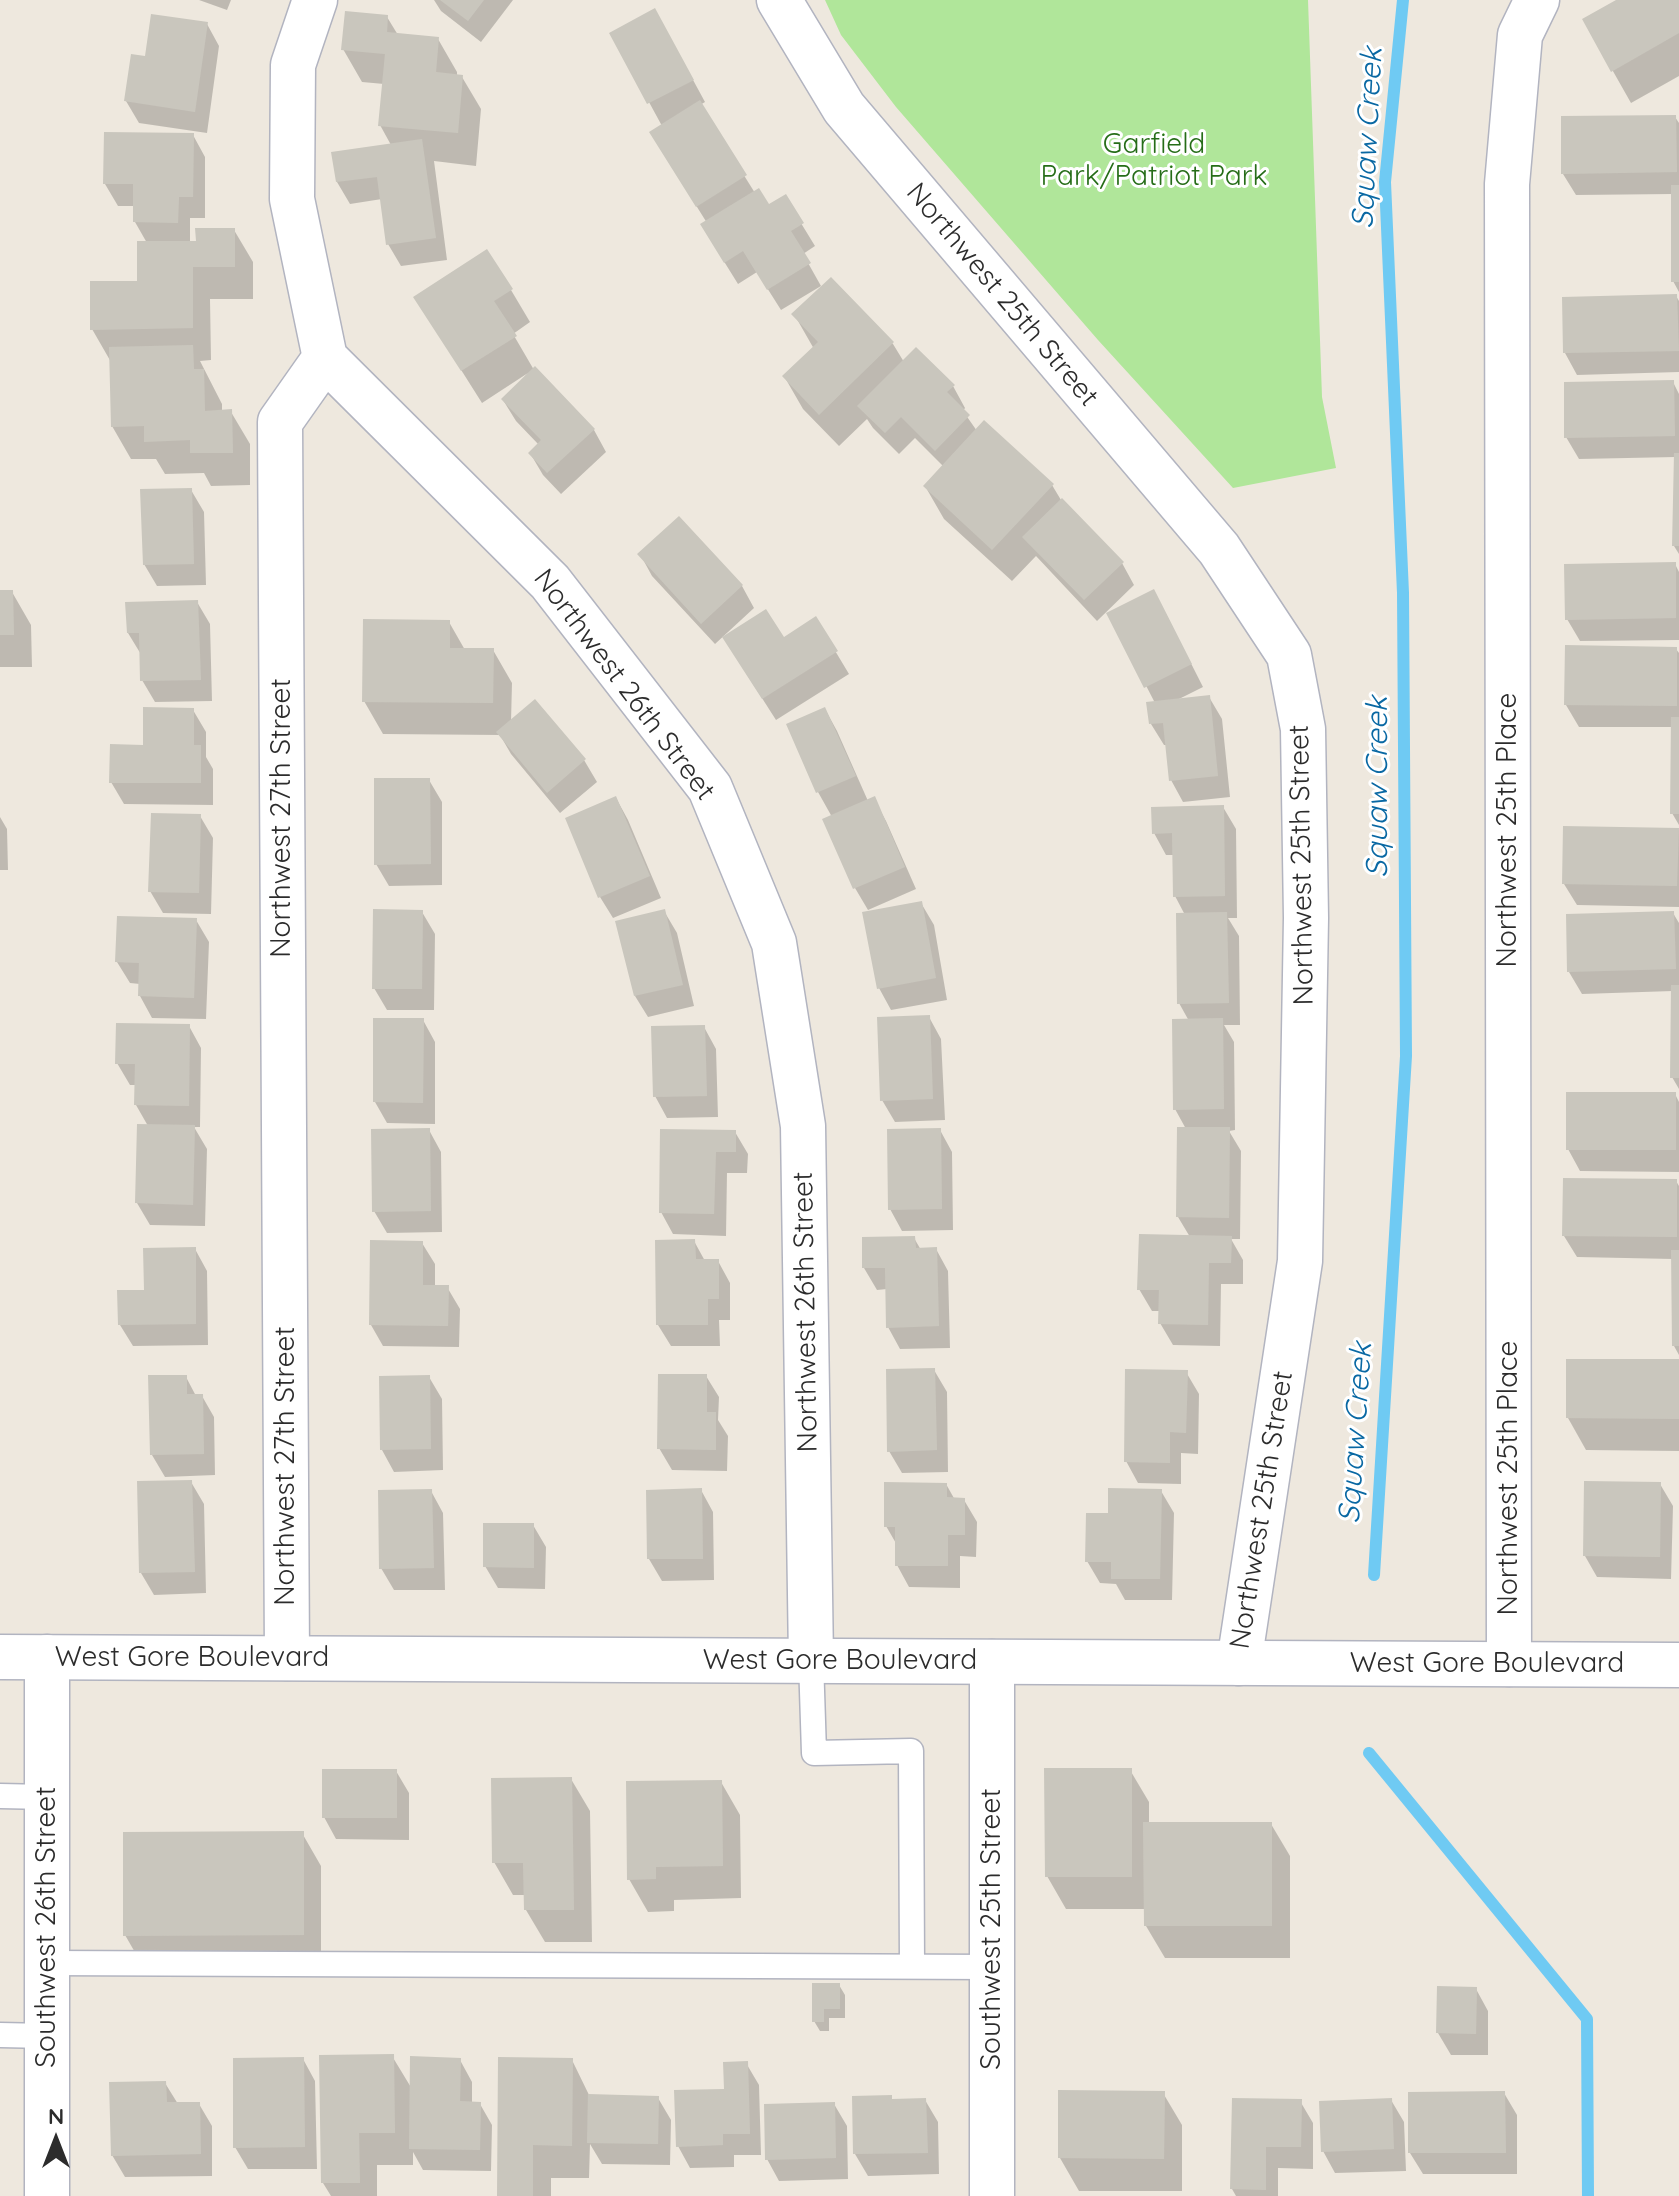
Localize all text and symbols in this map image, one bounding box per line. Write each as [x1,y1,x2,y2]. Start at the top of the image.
water label: Squaw Creek [1345,47,1391,229]
park label: Garfield Park/Patriot Park [1041,128,1267,194]
street label: Northwest 25th Street [899,177,1105,413]
street label: Northwest 26th Street [526,563,722,807]
street label: Northwest 27th Street [265,678,299,958]
street label: Northwest 25th Place [1491,693,1525,967]
water label: Squaw Creek [1360,696,1396,878]
street label: Northwest 25th Street [1283,724,1321,1006]
street label: Northwest 26th Street [787,1171,825,1453]
street label: Northwest 27th Street [269,1326,303,1606]
water label: Squaw Creek [1332,1341,1380,1525]
street label: Northwest 25th Place [1492,1341,1526,1615]
street label: Northwest 25th Street [1223,1369,1301,1651]
street label: West Gore Boulevard [55,1641,329,1675]
street label: West Gore Boulevard [703,1644,977,1678]
street label: West Gore Boulevard [1350,1647,1624,1681]
street label: Southwest 26th Street [30,1786,64,2068]
street label: Southwest 25th Street [975,1788,1009,2070]
north arrow [16,2100,96,2180]
text: N [48,2102,64,2130]

